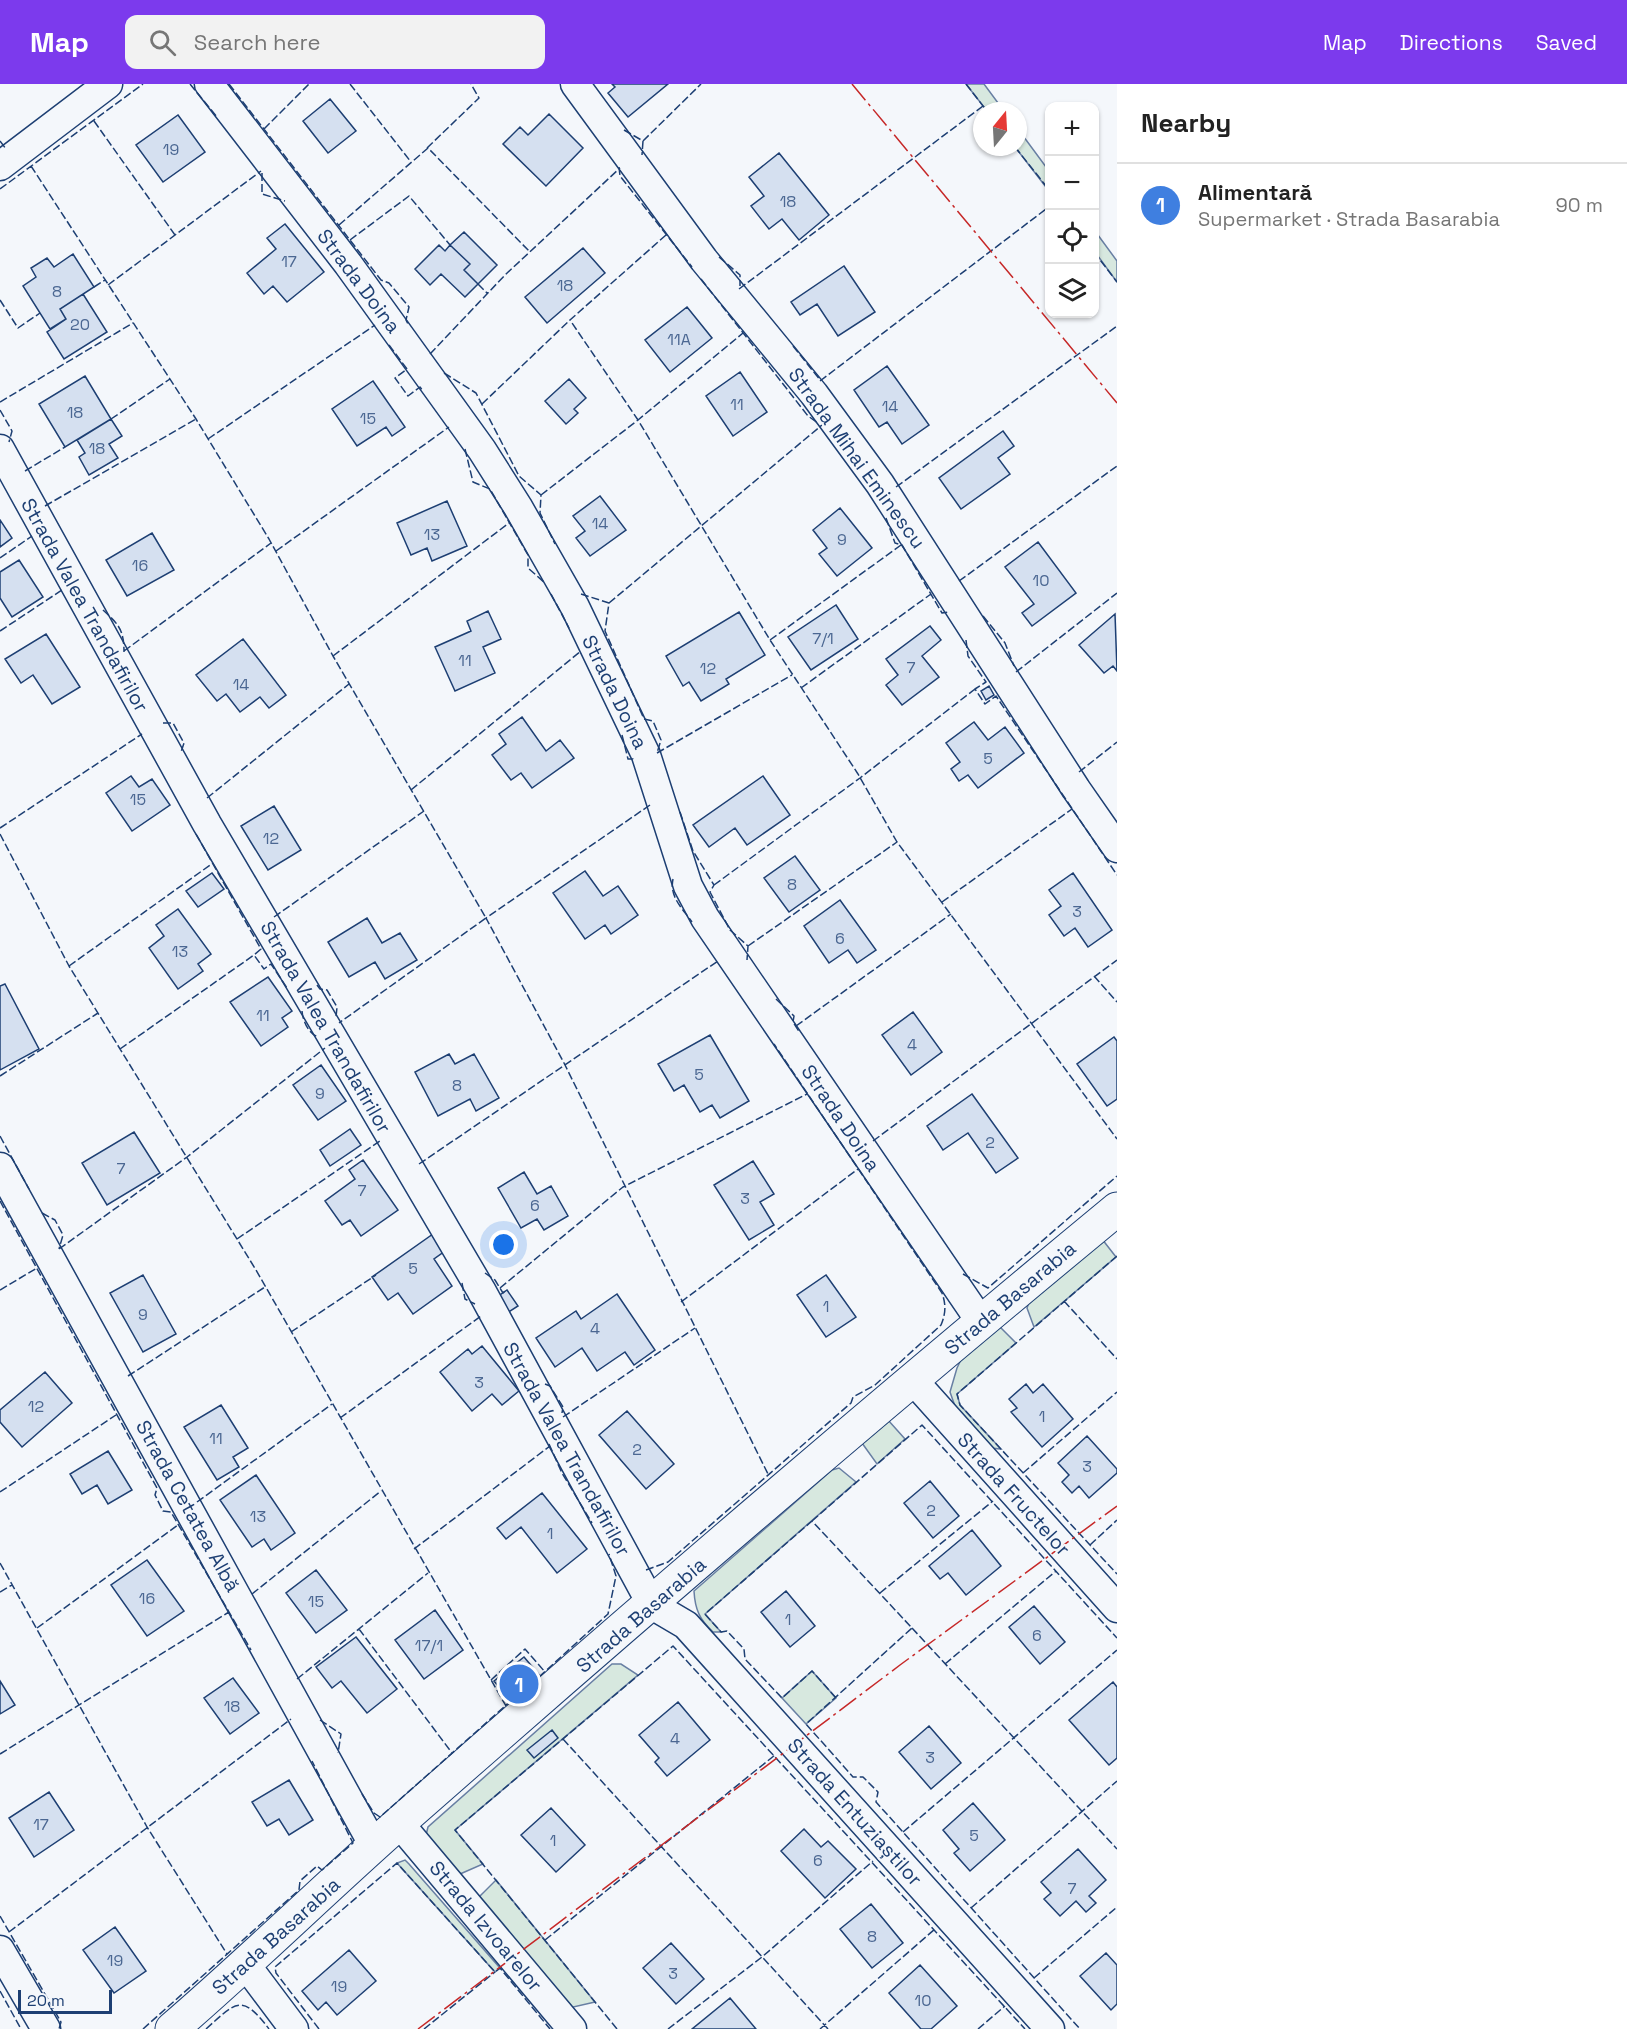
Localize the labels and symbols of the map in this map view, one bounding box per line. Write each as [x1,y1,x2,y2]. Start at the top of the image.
north arrow [973,102,1027,156]
house number: 19 [163,139,179,160]
house number: 18 [780,191,796,212]
street label: Strada Doina [311,224,407,338]
house number: 17 [281,251,297,272]
house number: 18 [557,275,573,296]
house number: 8 [52,281,62,302]
house number: 20 [70,314,90,335]
house number: 11A [667,329,691,350]
street label: Strada Mihai Eminescu [783,362,931,554]
house number: 11 [730,394,744,415]
house number: 14 [882,396,898,417]
house number: 18 [67,402,83,423]
house number: 15 [360,408,376,429]
house number: 18 [89,438,105,459]
street label: Strada Valea Trandafirilor [15,493,155,717]
house number: 14 [592,513,608,534]
house number: 13 [424,524,440,545]
house number: 9 [837,529,847,550]
house number: 16 [132,555,148,576]
house number: 10 [1033,570,1049,591]
house number: 7/1 [812,628,834,649]
street label: Strada Doina [576,631,654,753]
house number: 11 [458,650,472,671]
house number: 7 [906,657,916,678]
house number: 12 [700,658,716,679]
house number: 14 [233,674,249,695]
house number: 5 [983,748,993,769]
house number: 15 [130,789,146,810]
house number: 12 [263,828,279,849]
house number: 8 [787,874,797,895]
house number: 3 [1072,901,1082,922]
street label: Strada Valea Trandafirilor [255,916,397,1138]
house number: 6 [835,928,845,949]
house number: 13 [172,941,188,962]
house number: 11 [256,1005,270,1026]
house number: 4 [907,1034,917,1055]
street label: Strada Doina [796,1059,886,1177]
house number: 5 [694,1064,704,1085]
house number: 8 [452,1075,462,1096]
house number: 9 [315,1083,325,1104]
house number: 2 [985,1132,995,1153]
house number: 7 [116,1158,126,1179]
house number: 7 [357,1180,367,1201]
house number: 3 [740,1188,750,1209]
house number: 6 [530,1195,540,1216]
your location [489,1230,518,1259]
street label: Strada Basarabia [939,1235,1081,1361]
house number: 5 [408,1258,418,1279]
house number: 1 [823,1296,829,1317]
house number: 9 [138,1304,148,1325]
house number: 4 [590,1318,600,1339]
street label: Strada Valea Trandafirilor [497,1337,637,1561]
house number: 3 [474,1372,484,1393]
house number: 12 [28,1396,44,1417]
house number: 1 [1039,1406,1045,1427]
street label: Strada Cetatea Albă [130,1415,246,1597]
street label: Strada Fructelor [952,1427,1076,1561]
house number: 11 [209,1428,223,1449]
house number: 2 [632,1439,642,1460]
house number: 3 [1082,1456,1092,1477]
house number: 2 [926,1500,936,1521]
house number: 13 [250,1506,266,1527]
house number: 1 [547,1523,553,1544]
street label: Strada Basarabia [571,1551,711,1679]
house number: 16 [139,1588,155,1609]
house number: 15 [308,1591,324,1612]
house number: 1 [785,1609,791,1630]
house number: 6 [1032,1625,1042,1646]
house number: 17/1 [415,1635,443,1656]
pin: 1 [500,1662,538,1706]
house number: 18 [224,1696,240,1717]
house number: 4 [670,1728,680,1749]
street label: Strada Entuziaștilor [782,1733,928,1891]
house number: 3 [925,1747,935,1768]
house number: 17 [33,1814,49,1835]
house number: 5 [969,1825,979,1846]
house number: 1 [550,1830,556,1851]
house number: 6 [813,1850,823,1871]
street label: Strada Izvoarelor [424,1855,548,1997]
street label: Strada Basarabia [206,1871,346,2001]
house number: 7 [1067,1878,1077,1899]
house number: 8 [867,1926,877,1947]
house number: 19 [107,1950,123,1971]
house number: 3 [668,1963,678,1984]
house number: 19 [331,1976,347,1997]
scale bar [18,1987,112,2014]
house number: 10 [915,1990,931,2011]

